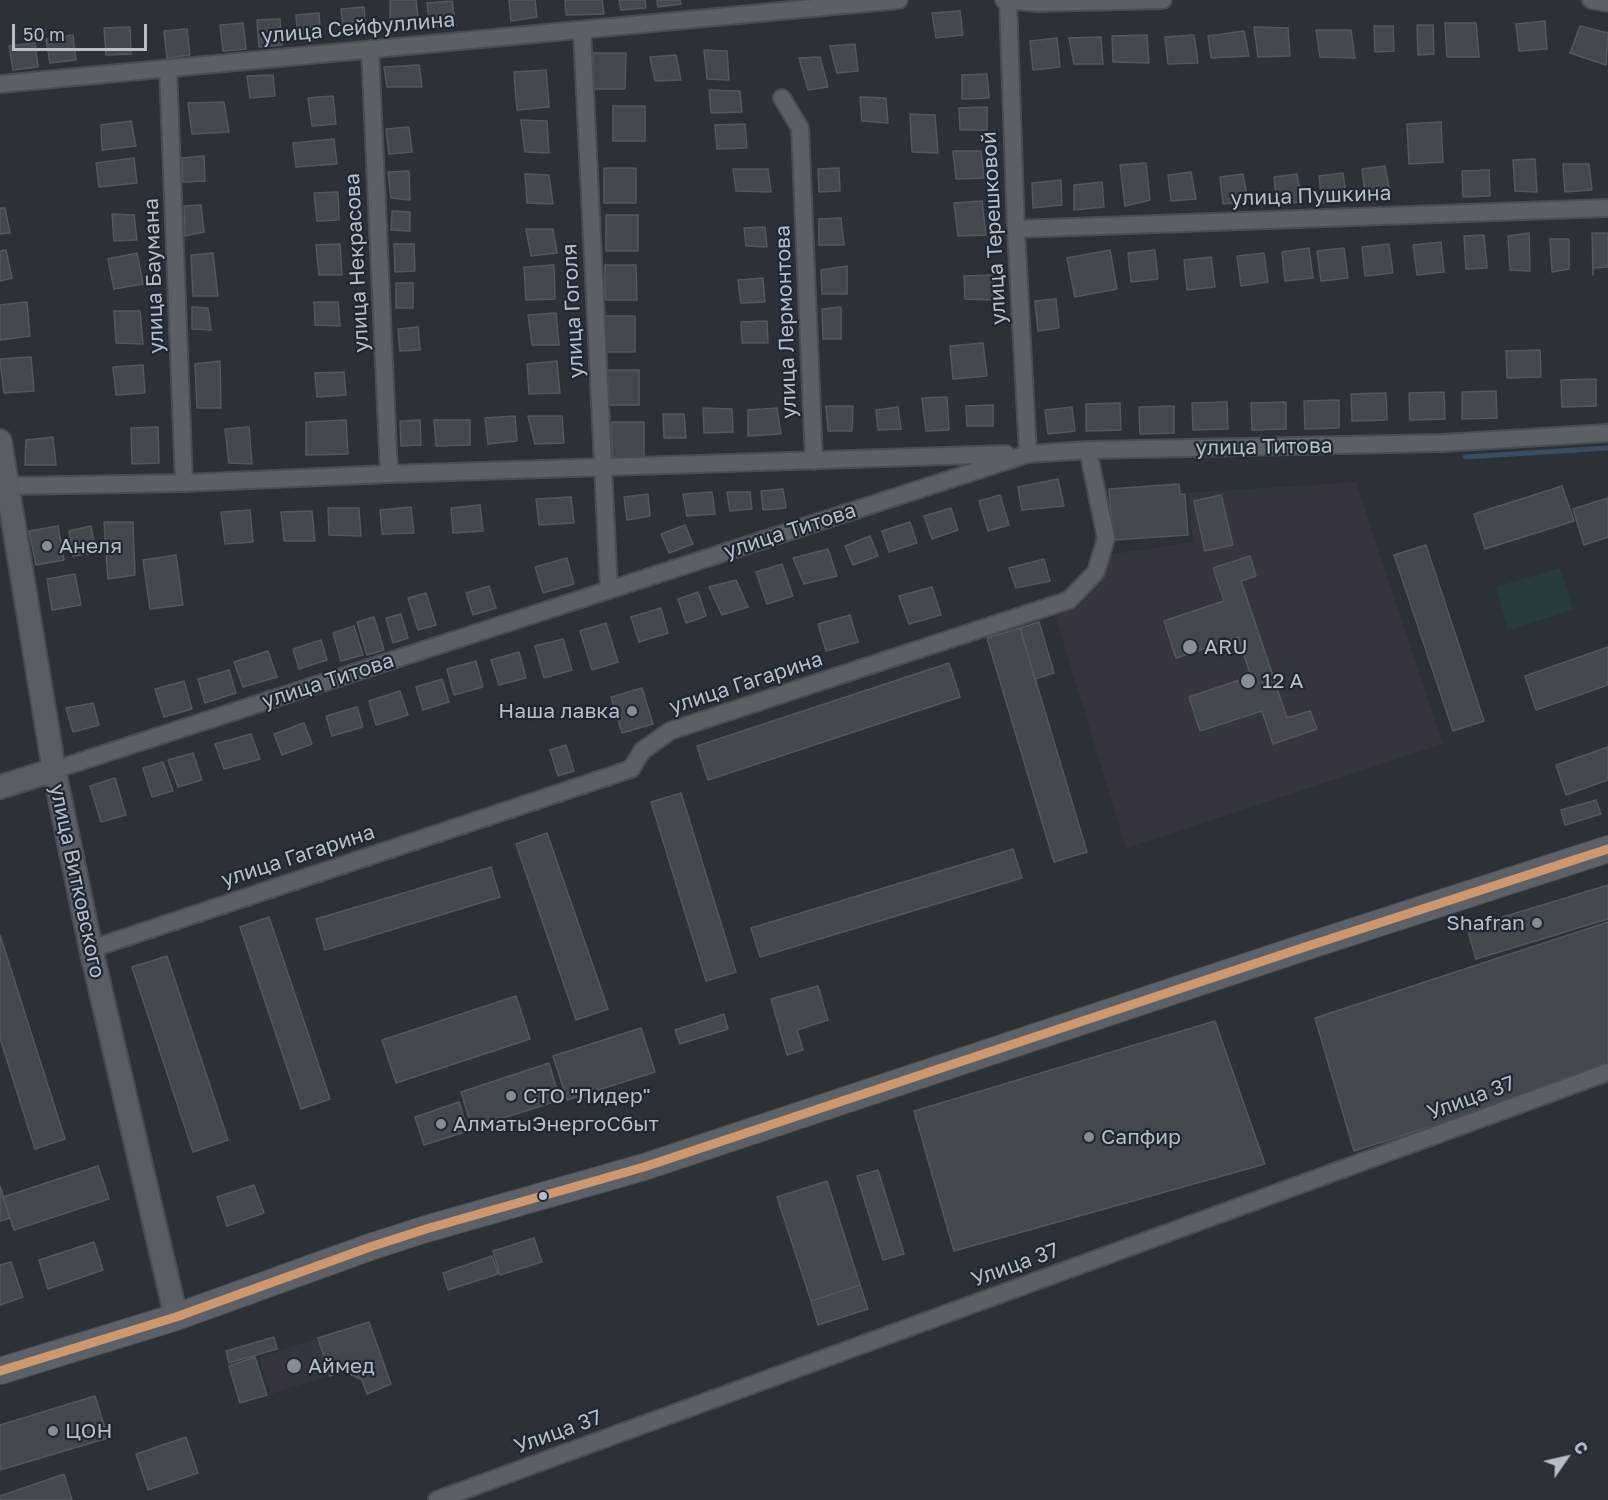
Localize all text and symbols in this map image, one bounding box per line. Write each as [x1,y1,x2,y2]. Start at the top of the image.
street label: улица Сейфуллина [260,7,456,49]
scale bar [15,12,150,50]
text: 50 m [23,23,65,45]
street label: улица Терешковой [976,131,1012,325]
street label: улица Некрасова [340,173,374,353]
street label: улица Пушкина [1230,181,1392,211]
street label: улица Баумана [139,198,169,354]
street label: улица Лермонтова [770,225,802,419]
street label: улица Гоголя [557,243,589,379]
street label: улица Титова [1195,433,1333,461]
street label: улица Титова [721,498,859,564]
place label: Анеля [59,533,122,559]
marker: Анеля [40,539,54,553]
place label: ARU [1204,634,1247,660]
marker: ARU [1181,638,1199,656]
street label: улица Гагарина [666,646,826,720]
street label: улица Титова [259,648,397,714]
place label: 12 А [1262,668,1304,694]
marker: 12 А [1239,672,1257,690]
place label: Наша лавка [498,698,620,724]
marker: Наша лавка [625,704,639,718]
street label: улица Витковского [44,782,110,980]
street label: улица Гагарина [218,819,378,893]
place label: Shafran [1446,910,1525,936]
marker: Shafran [1530,916,1544,930]
street label: Улица 37 [1424,1071,1518,1125]
place label: СТО "Лидер" [523,1083,651,1109]
marker: СТО "Лидер" [504,1089,518,1103]
place label: АлматыЭнергоСбыт [453,1111,659,1137]
marker: АлматыЭнергоСбыт [434,1117,448,1131]
place label: Сапфир [1101,1124,1181,1150]
marker: Сапфир [1082,1130,1096,1144]
unlabelled marker [537,1190,549,1202]
street label: Улица 37 [968,1238,1062,1292]
place label: Аймед [308,1353,375,1379]
marker: Аймед [285,1357,303,1375]
street label: Улица 37 [511,1405,605,1459]
place label: ЦОН [65,1418,112,1444]
marker: ЦОН [46,1424,60,1438]
north arrow [1536,1428,1596,1488]
text: С [1569,1438,1592,1458]

